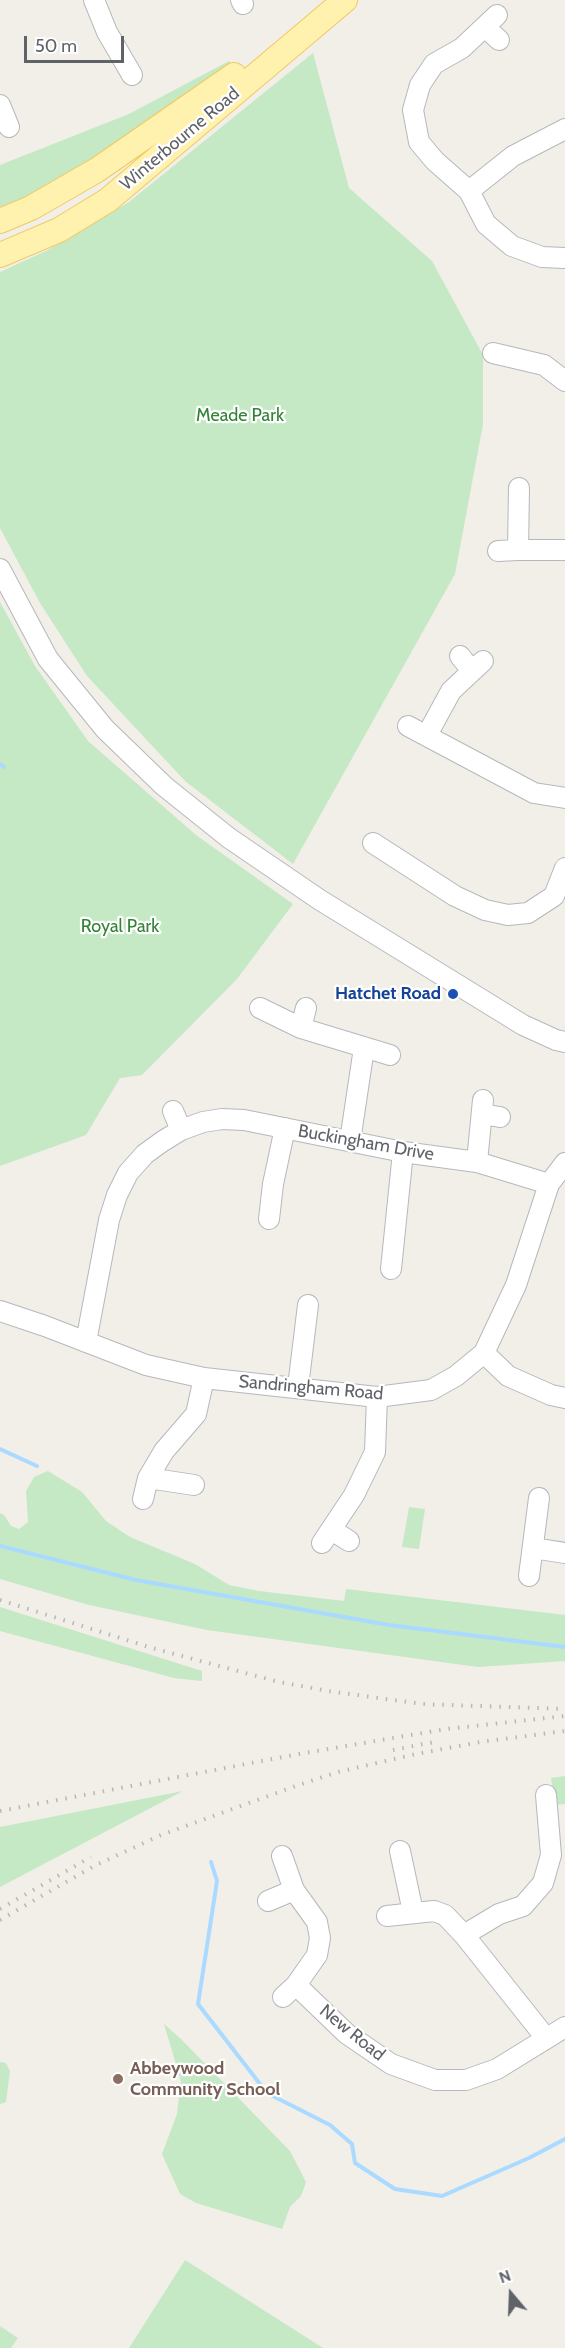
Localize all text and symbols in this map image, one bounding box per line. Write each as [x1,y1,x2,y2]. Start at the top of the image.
scale bar [27,24,128,62]
text: 50 m [35,35,77,57]
street label: Winterbourne Road [116,83,244,195]
park label: Meade Park [196,405,284,427]
park label: Royal Park [81,916,159,938]
place label: Hatchet Road [335,983,441,1005]
marker: Hatchet Road [446,987,460,1001]
street label: Buckingham Drive [296,1120,436,1166]
street label: Sandringham Road [238,1371,384,1405]
street label: New Road [315,2000,389,2066]
place label: Abbeywood Community School [130,2058,280,2100]
marker: Abbeywood Community School [111,2072,125,2086]
north arrow [481,2264,541,2324]
text: N [497,2266,513,2287]

